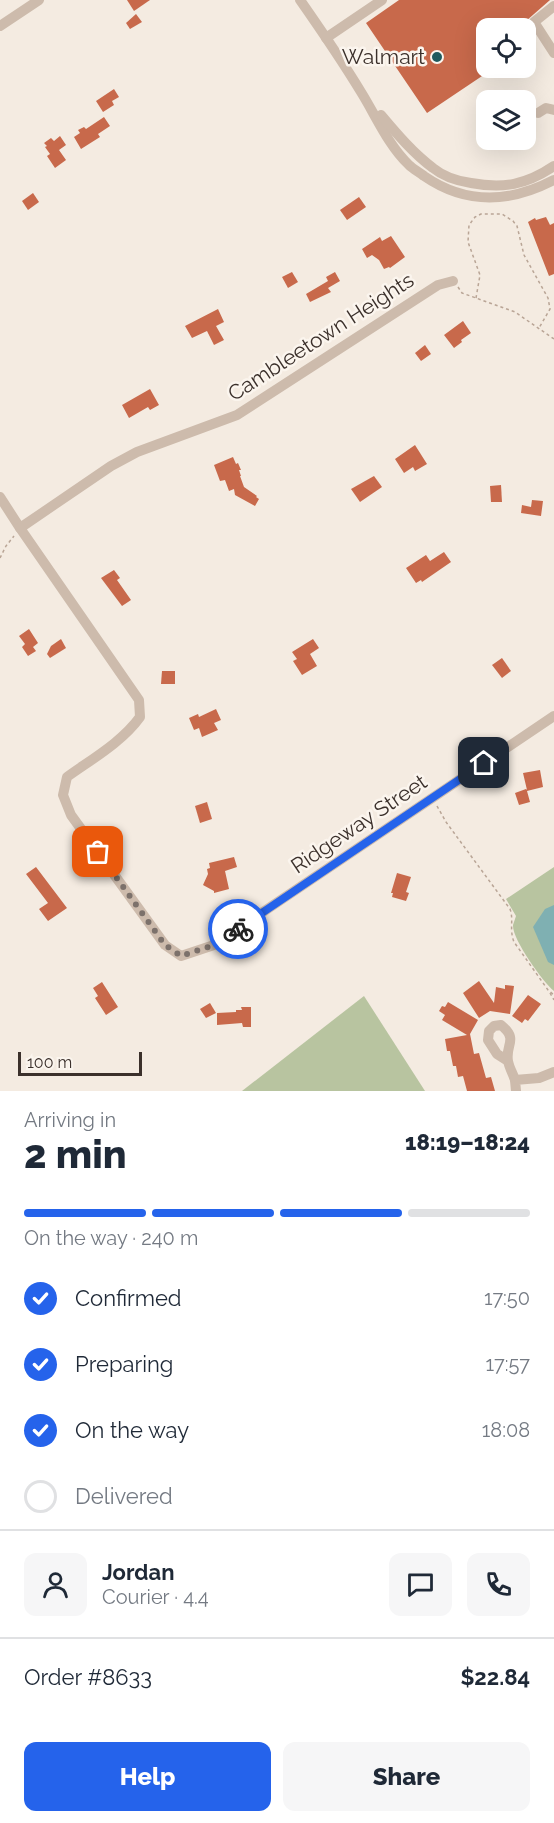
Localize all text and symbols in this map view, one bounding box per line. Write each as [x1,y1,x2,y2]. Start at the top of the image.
map controls [476,18,536,150]
button: locate [476,18,536,78]
place label: Walmart [342,44,425,69]
marker: Walmart [430,50,444,64]
button: layers [476,90,536,150]
street label: Cambleetown Heights [223,267,418,406]
pin [458,737,509,788]
icon: home [467,746,500,779]
street label: Ridgeway Street [286,769,431,878]
pin [72,826,123,877]
icon: bag [81,835,114,868]
courier [208,899,268,959]
icon: bike [222,913,255,946]
scale bar [18,1049,142,1076]
text: 100 m [27,1053,72,1072]
text: Arriving in [24,1108,116,1132]
text: 18:19–18:24 [405,1129,530,1155]
text: 2 min [24,1131,127,1177]
text: On the way · 240 m [24,1226,198,1250]
icon: check [24,1282,57,1315]
text: Confirmed [75,1285,182,1311]
text: 17:50 [484,1286,530,1310]
icon: check [24,1348,57,1381]
text: Preparing [75,1351,173,1377]
text: 17:57 [486,1352,530,1376]
icon: check [24,1414,57,1447]
text: On the way [75,1417,189,1443]
text: 18:08 [482,1418,530,1442]
text: Delivered [75,1483,173,1509]
button: person [24,1553,87,1616]
button: chat [389,1553,452,1616]
button: phone [467,1553,530,1616]
text: Jordan [102,1559,174,1585]
text: Courier · 4.4 [102,1585,209,1609]
text: Order #8633 [24,1664,152,1690]
text: $22.84 [460,1664,530,1690]
button: Help [24,1742,271,1811]
button: Share [283,1742,530,1811]

